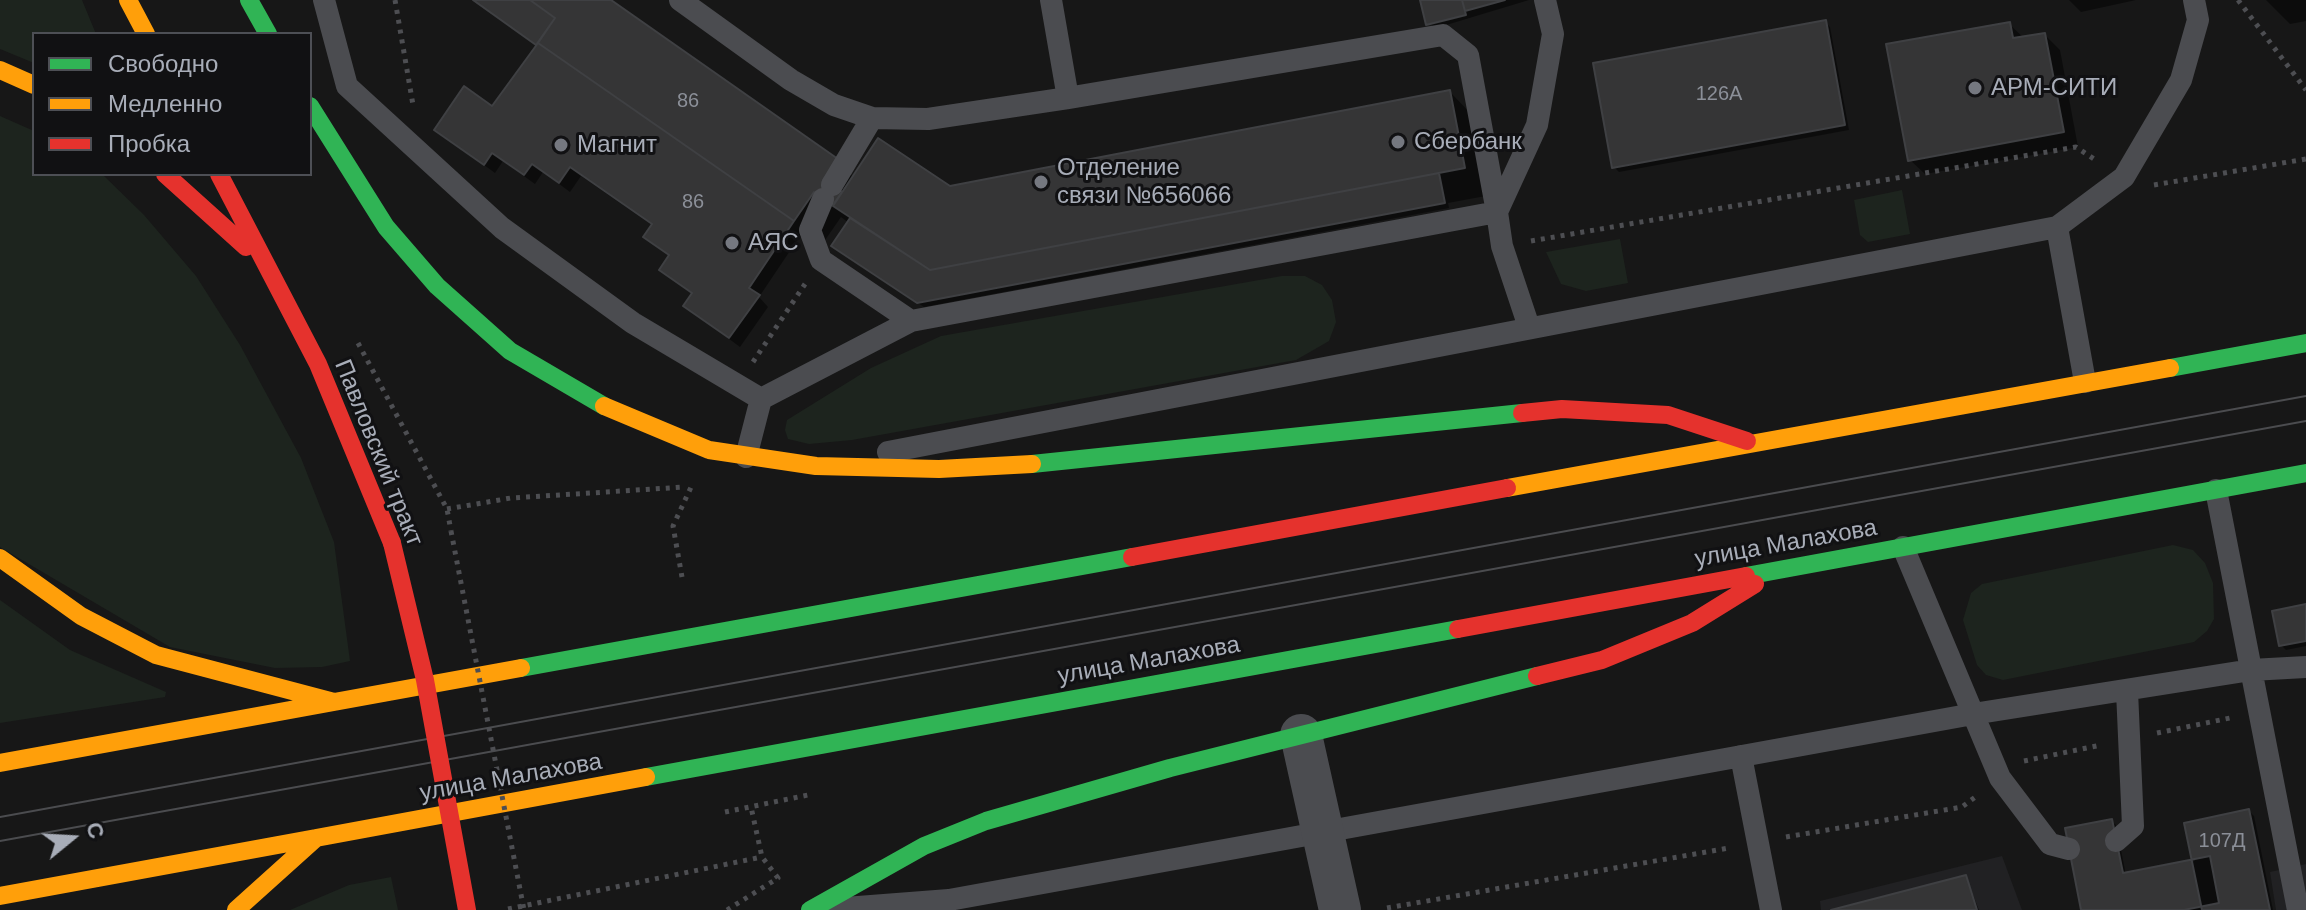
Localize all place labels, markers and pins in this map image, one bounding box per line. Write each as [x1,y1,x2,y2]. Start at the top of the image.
place label: АРМ-СИТИ [1991,74,2117,102]
marker: АРМ-СИТИ [1966,79,1984,97]
place label: Сбербанк [1414,128,1522,156]
place label: Магнит [577,131,657,159]
marker: Сбербанк [1389,133,1407,151]
marker: Магнит [552,136,570,154]
place label: Отделение связи №656066 [1057,154,1231,210]
marker: Отделение связи №656066 [1032,173,1050,191]
place label: АЯС [748,229,799,257]
marker: АЯС [723,234,741,252]

